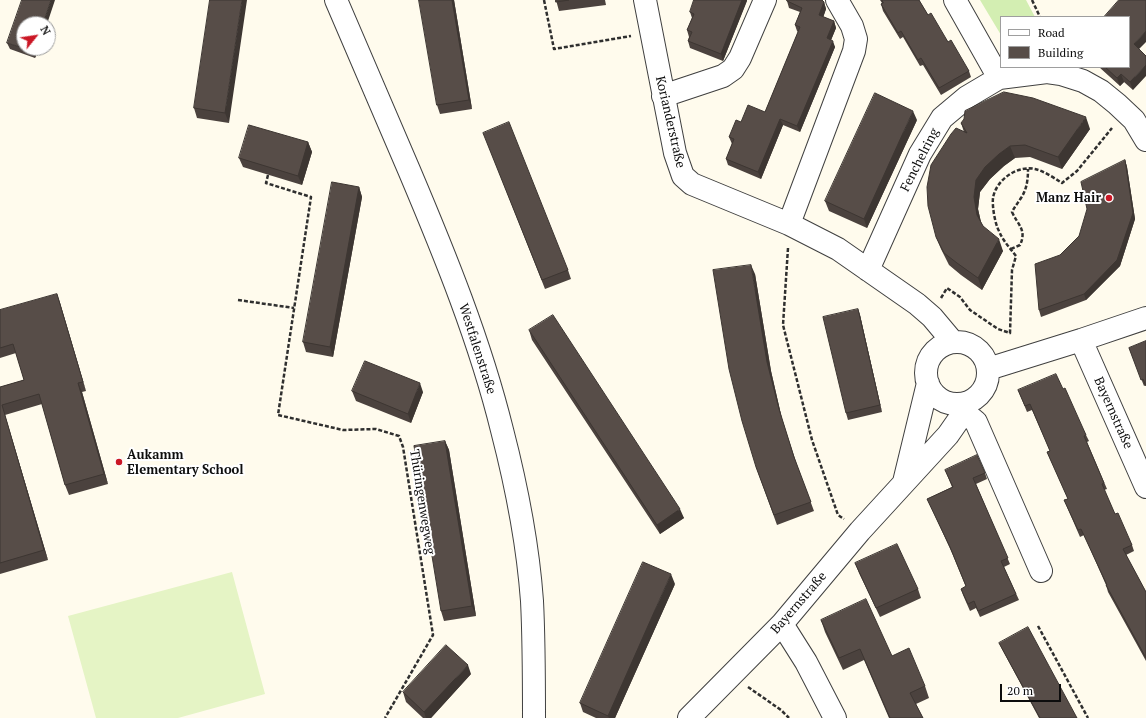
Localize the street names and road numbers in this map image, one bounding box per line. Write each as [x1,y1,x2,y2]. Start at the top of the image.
street label: Korianderstraße [652,75,688,169]
street label: Fenchelring [897,126,943,194]
street label: Westfalenstraße [455,302,499,396]
street label: Bayernstraße [1090,375,1136,451]
street label: Thüringenwegweg [406,448,438,556]
street label: Bayernstraße [768,569,830,637]

